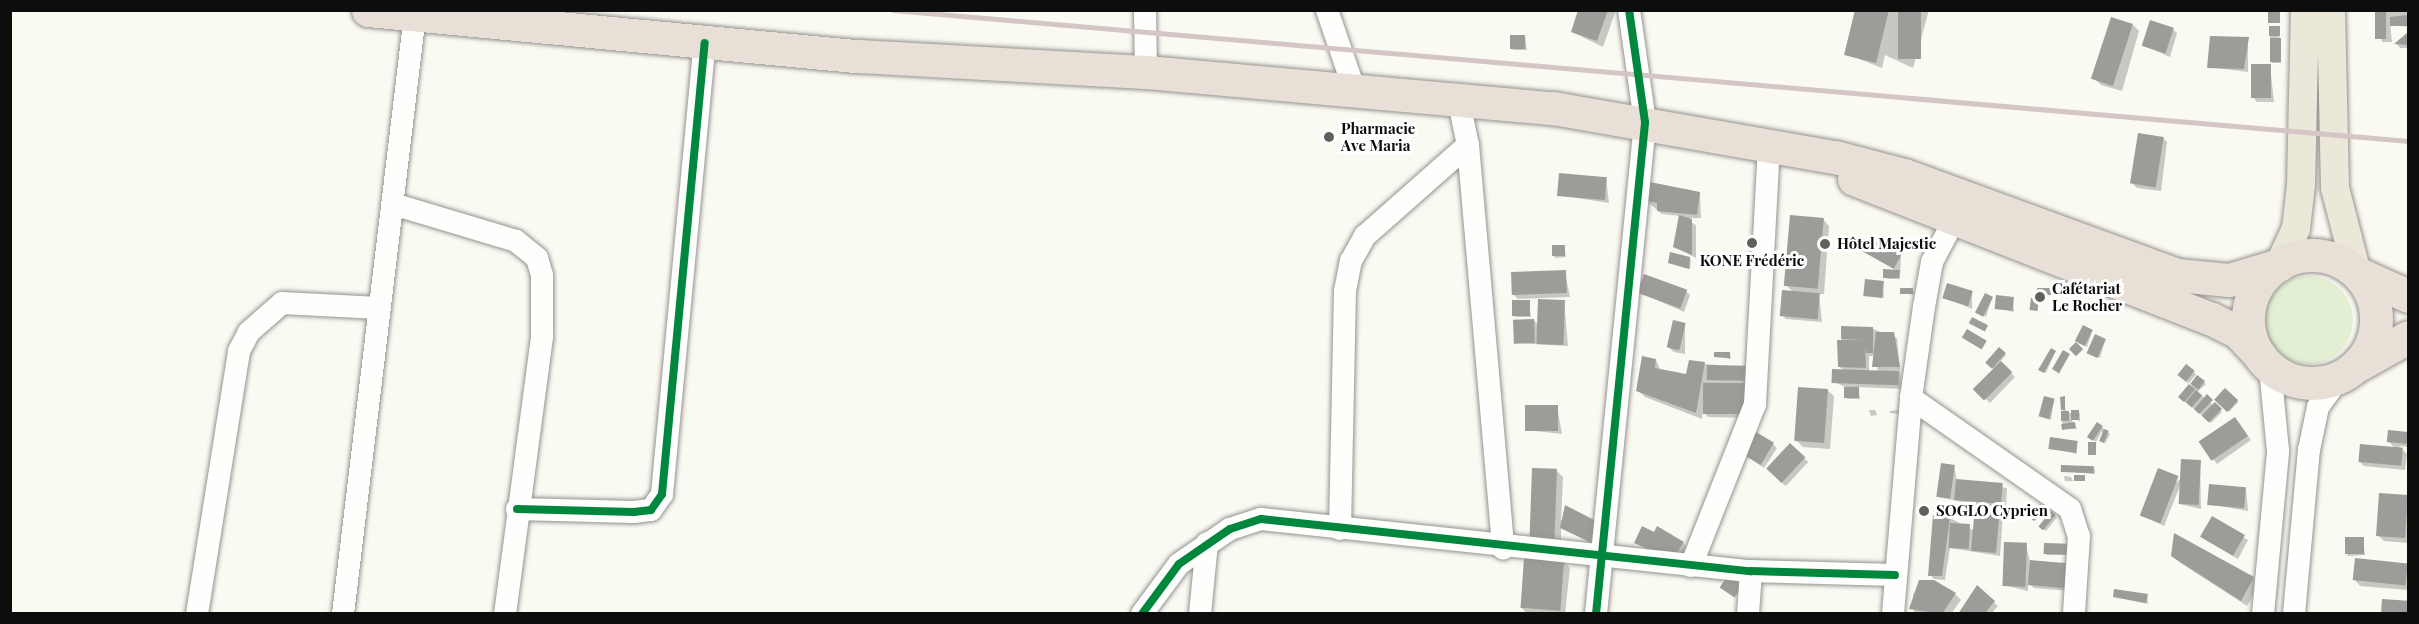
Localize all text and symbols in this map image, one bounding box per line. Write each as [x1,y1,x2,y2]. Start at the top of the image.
place label: Pharmacie Ave Maria [1341,119,1415,154]
marker: Pharmacie Ave Maria [1322,130,1336,144]
place label: Hôtel Majestic [1837,235,1936,253]
marker: KONE Frédéric [1745,236,1759,250]
marker: Hôtel Majestic [1818,237,1832,251]
place label: KONE Frédéric [1700,252,1804,270]
place label: Cafétariat Le Rocher [2052,279,2122,314]
marker: Cafétariat Le Rocher [2033,290,2047,304]
place label: SOGLO Cyprien [1936,502,2048,520]
marker: SOGLO Cyprien [1917,504,1931,518]

